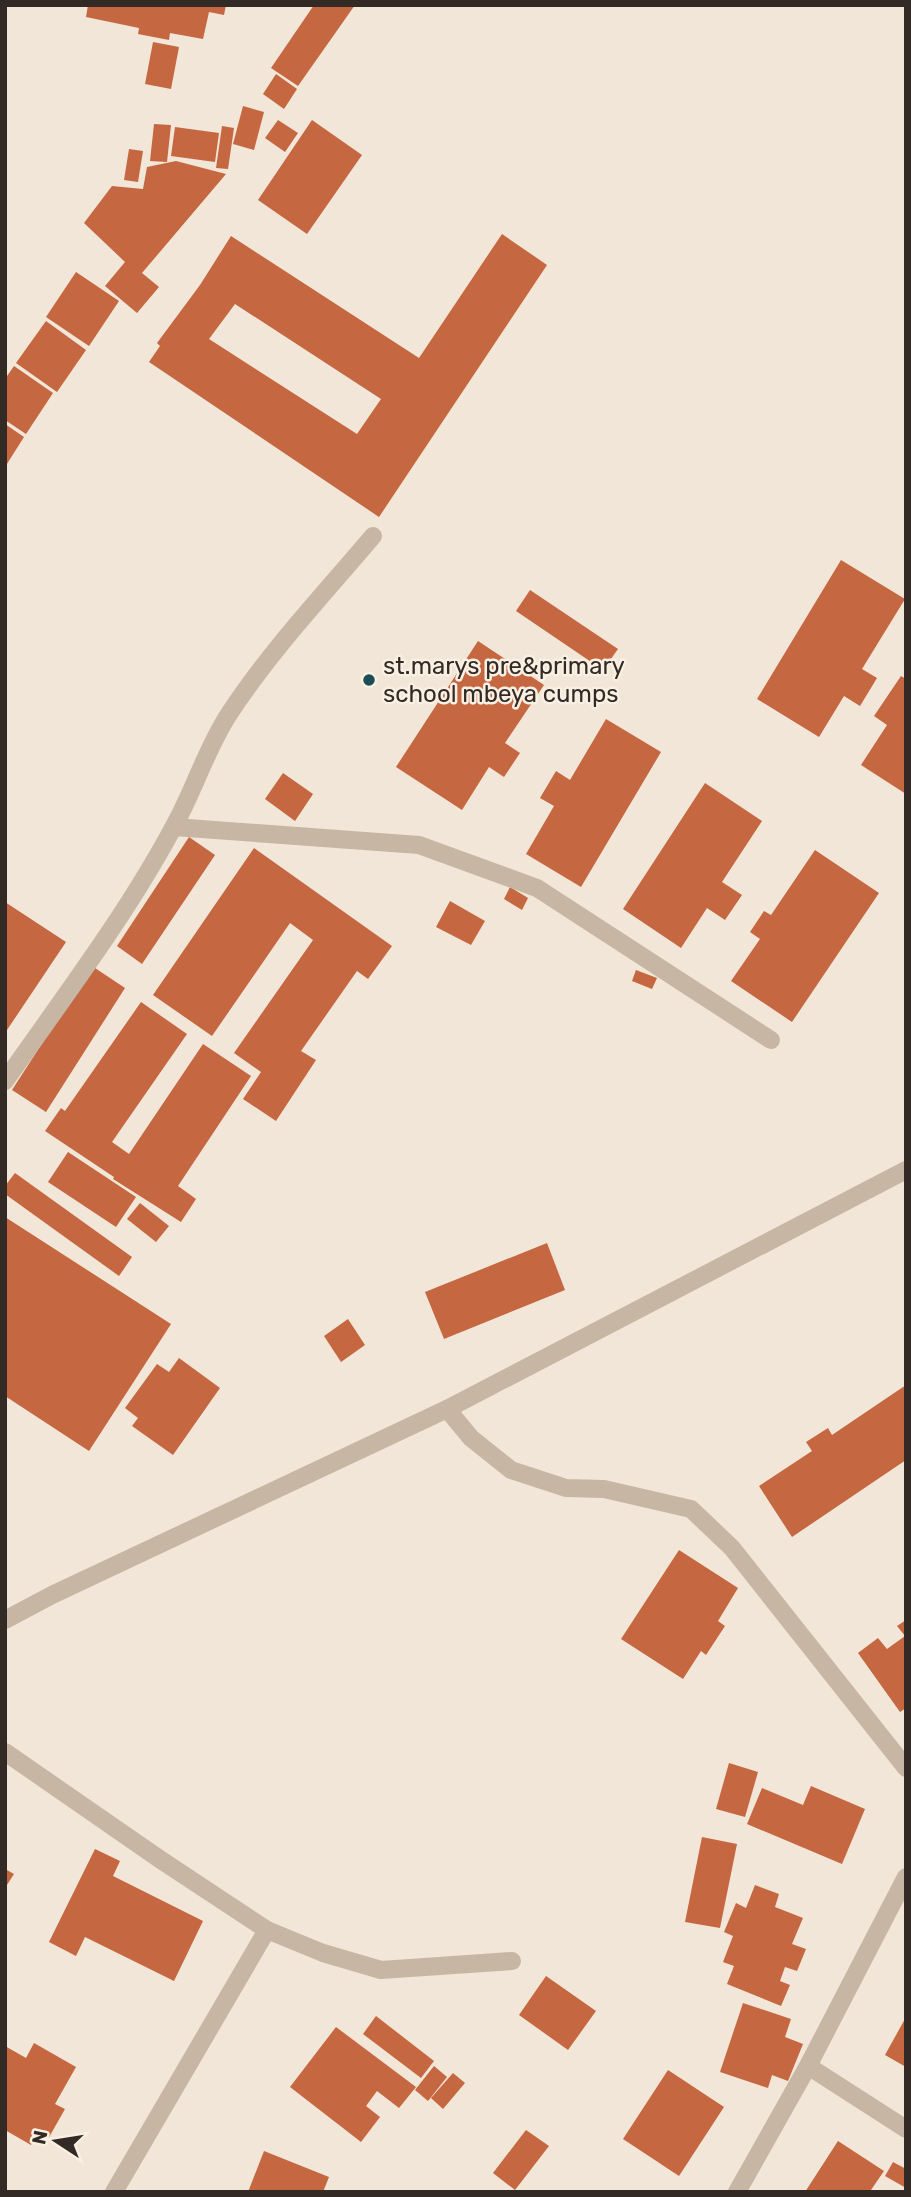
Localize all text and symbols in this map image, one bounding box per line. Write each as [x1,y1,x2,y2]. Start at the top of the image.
place label: st.marys pre&primary school mbeya cumps [383,652,625,708]
marker: st.marys pre&primary school mbeya cumps [361,672,377,688]
north arrow [21,2106,91,2176]
text: N [27,2128,53,2147]

